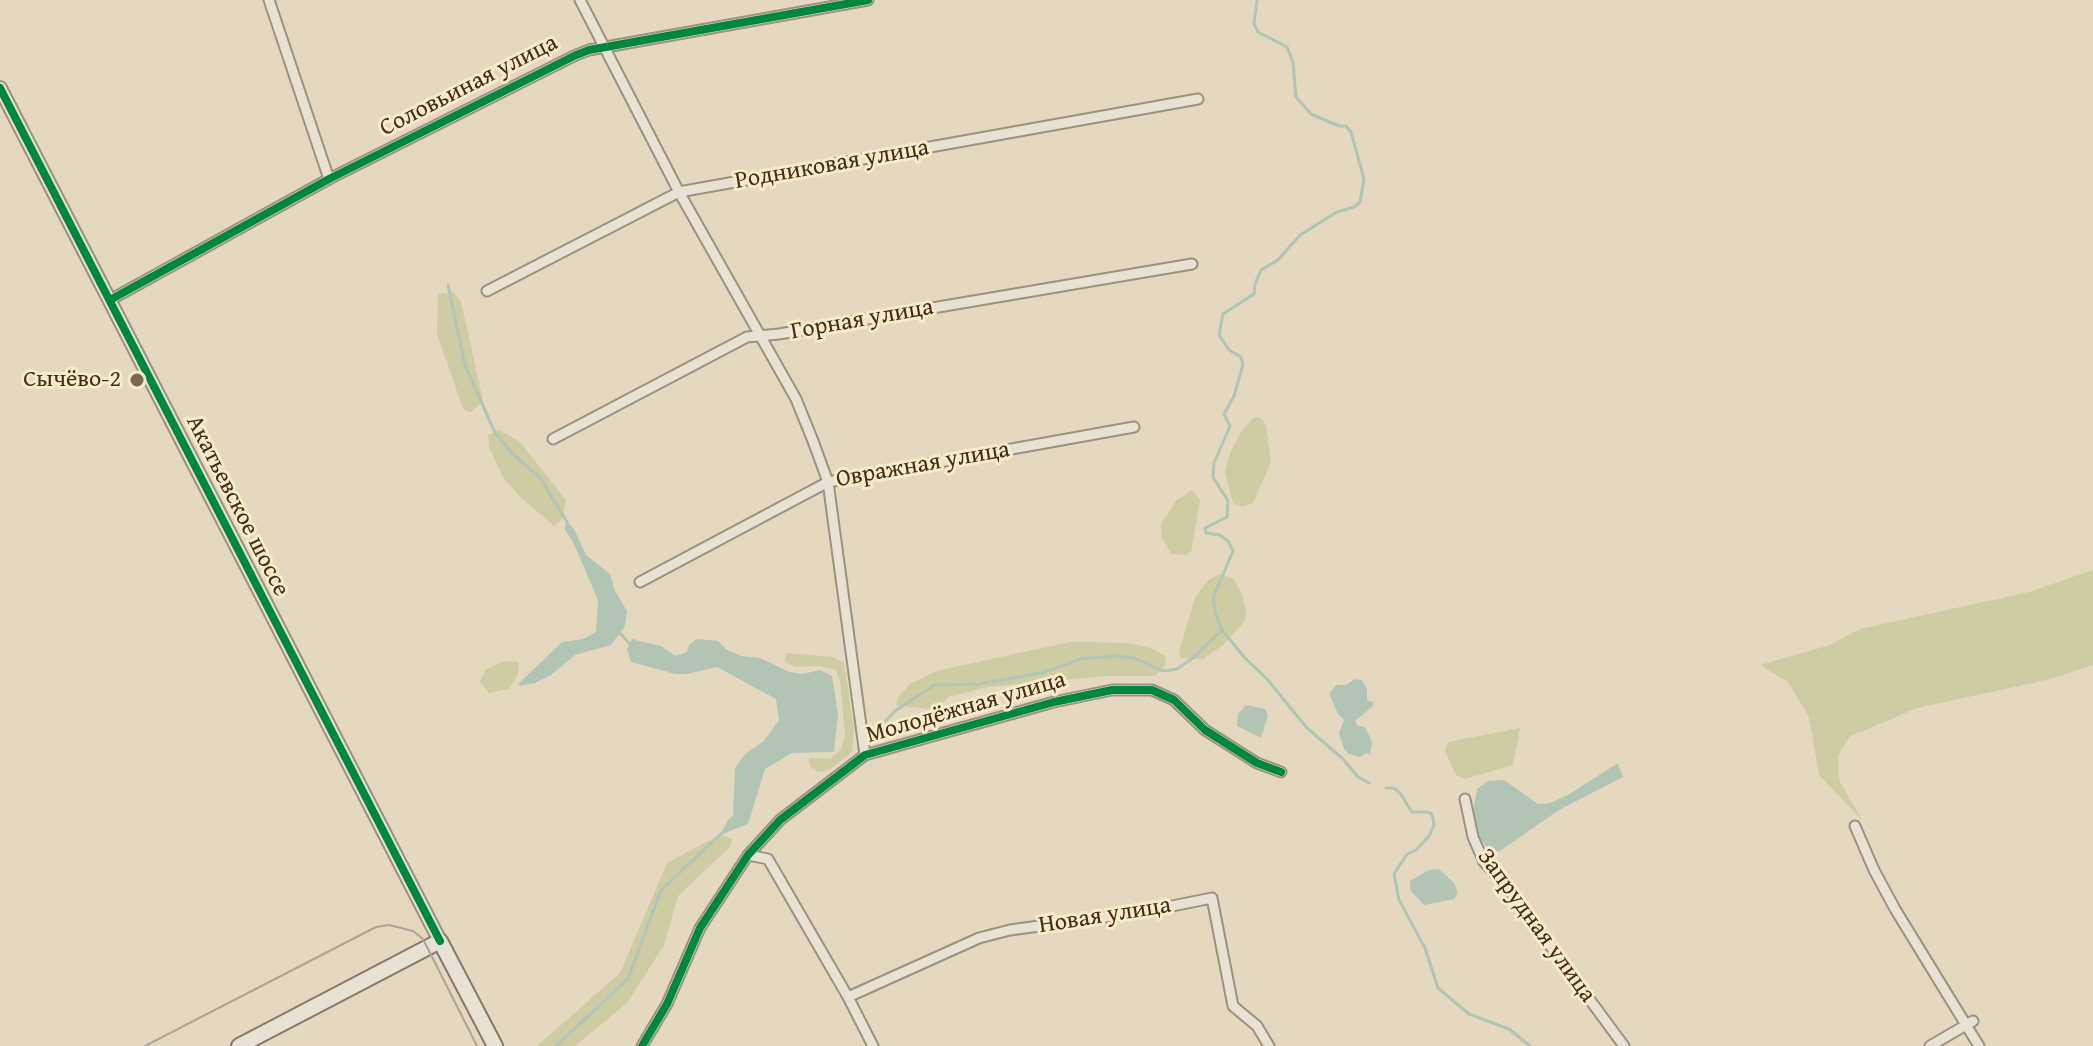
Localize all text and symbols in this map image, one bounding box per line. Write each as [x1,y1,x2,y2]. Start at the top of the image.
street label: Соловьиная улица [375,29,563,143]
street label: Родниковая улица [733,134,931,196]
street label: Горная улица [788,293,936,347]
place label: Сычёво-2 [23,366,121,394]
marker: Сычёво-2 [128,371,146,389]
street label: Акатьевское шоссе [179,411,295,601]
street label: Овражная улица [834,436,1012,494]
street label: Молодёжная улица [863,666,1069,750]
street label: Запрудная улица [1471,843,1601,1009]
street label: Новая улица [1037,891,1173,941]

